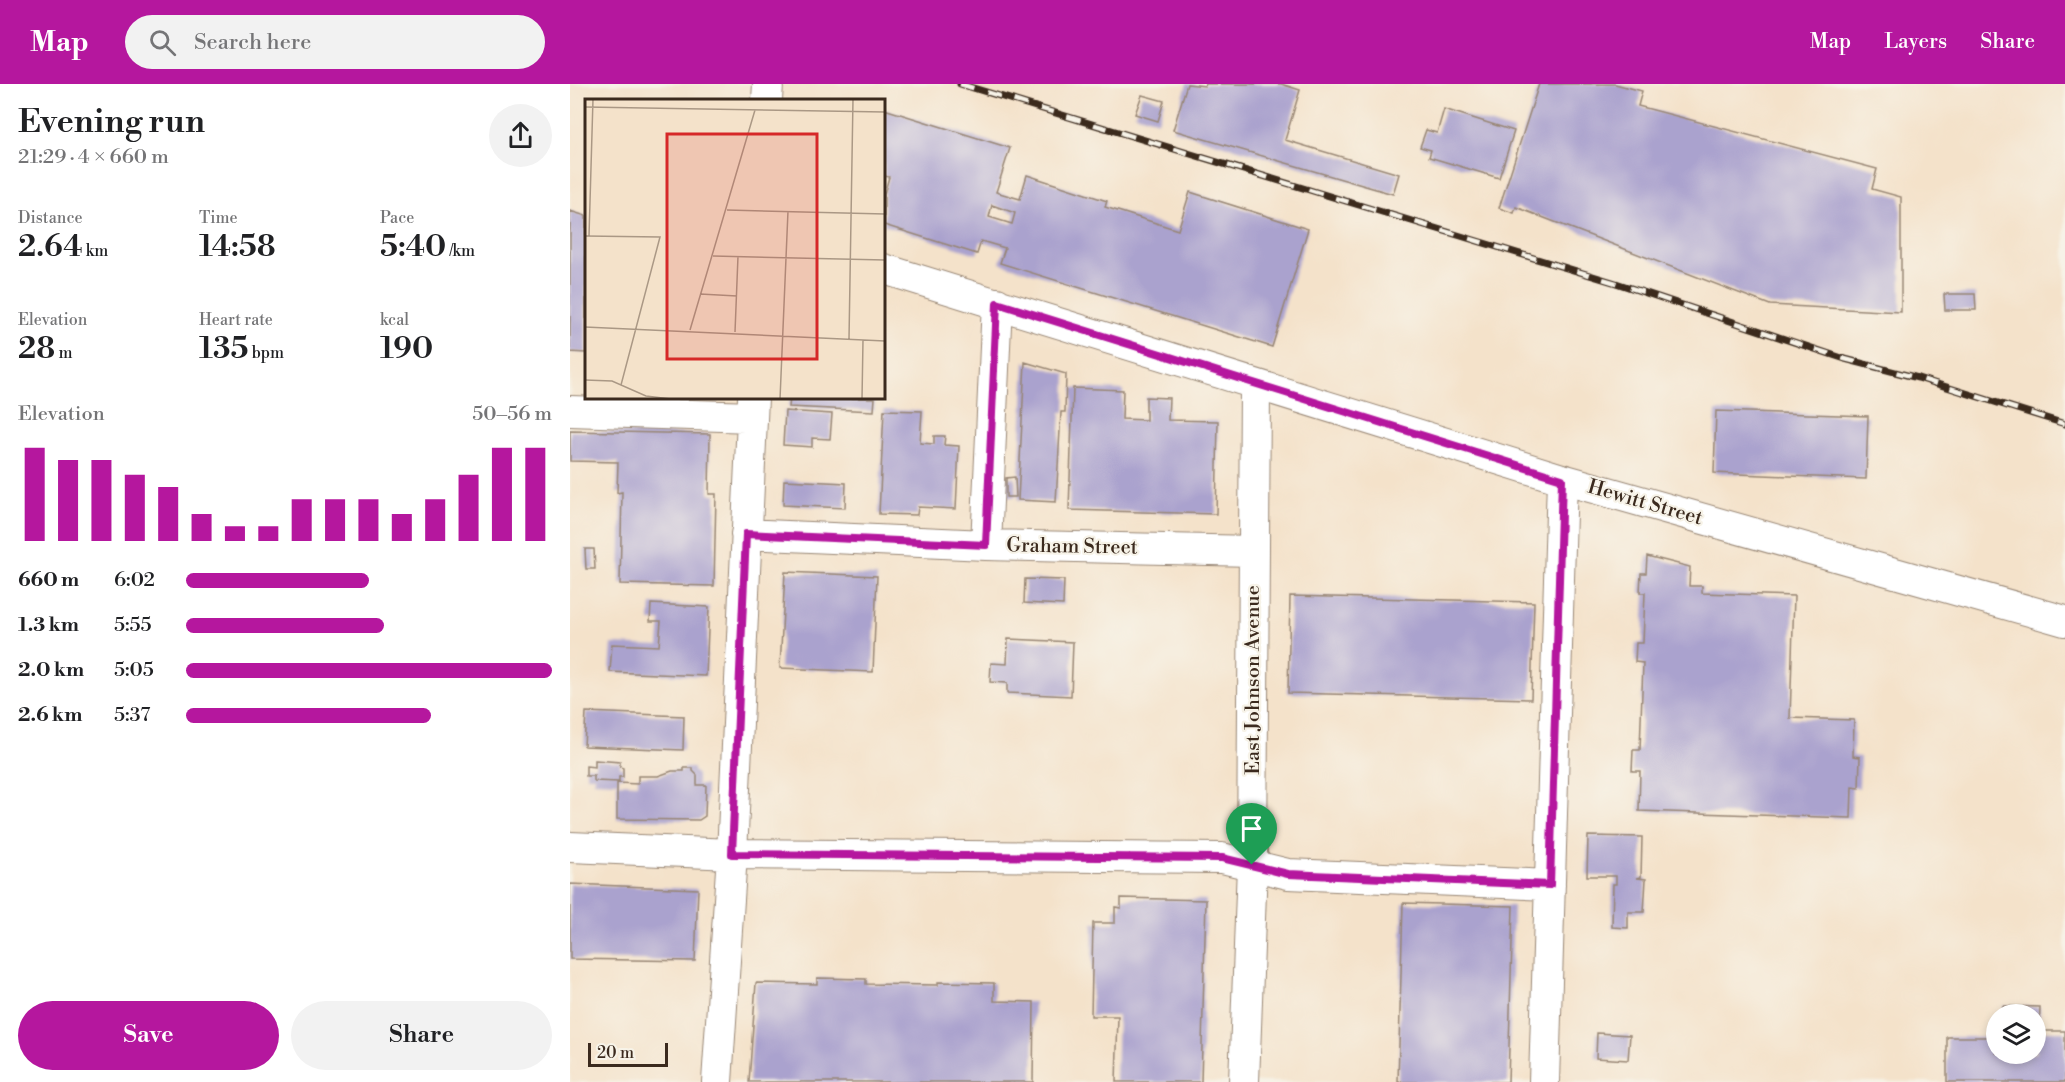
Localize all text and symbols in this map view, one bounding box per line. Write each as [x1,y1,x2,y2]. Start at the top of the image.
search box [125,15,545,69]
text: Map [30,25,89,60]
icon: search [146,26,179,59]
text: Search here [194,29,311,56]
text: Map [1810,29,1851,55]
text: Layers [1884,29,1947,55]
text: Share [1980,29,2035,55]
inset map [585,99,885,399]
text: Evening run [18,102,205,143]
button: share [489,104,552,167]
text: 21:29 · 4 × 660 m [18,145,169,170]
text: Distance [18,208,83,228]
text: Time [199,208,238,228]
text: Pace [380,208,414,228]
text: 2.64 [18,228,83,266]
text: 14:58 [199,228,276,266]
text: 5:40 [380,228,446,266]
text: km [83,241,108,261]
text: /km [446,241,475,261]
text: Elevation [18,310,87,330]
text: Heart rate [199,310,273,330]
text: kcal [380,310,409,330]
text: 28 [18,330,55,368]
text: 135 [199,330,248,368]
text: 190 [380,330,433,368]
text: m [55,343,72,363]
text: bpm [248,343,284,363]
text: Elevation [18,402,105,427]
text: 50–56 m [472,402,552,427]
street label: Hewitt Street [1584,475,1706,531]
street label: Graham Street [1006,533,1138,561]
text: 660 m [18,568,79,593]
text: 6:02 [114,568,155,593]
street label: East Johnson Avenue [1241,585,1266,775]
text: 1.3 km [18,613,79,638]
text: 5:55 [114,613,152,638]
text: 2.0 km [18,658,84,683]
text: 5:05 [114,658,154,683]
text: 2.6 km [18,703,82,728]
text: 5:37 [114,703,150,728]
pin [1226,803,1277,865]
icon: arrive [1235,812,1268,845]
button: Save [18,1001,279,1070]
button: Share [291,1001,552,1070]
map controls [1986,1004,2046,1064]
button: layers [1986,1004,2046,1064]
scale bar [588,1040,668,1068]
text: 20 m [597,1043,634,1063]

